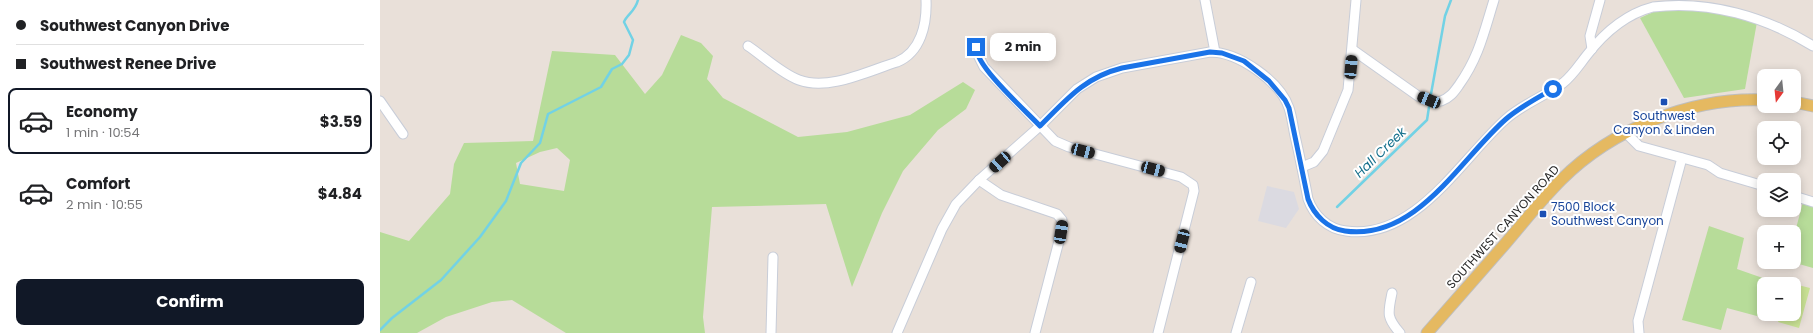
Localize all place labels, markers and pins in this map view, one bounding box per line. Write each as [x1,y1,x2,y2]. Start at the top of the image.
marker: Southwest Canyon & Linden [1659,97,1669,107]
place label: Southwest Canyon & Linden [1613,107,1715,138]
place label: 7500 Block Southwest Canyon [1551,198,1664,229]
marker: 7500 Block Southwest Canyon [1538,209,1548,219]

